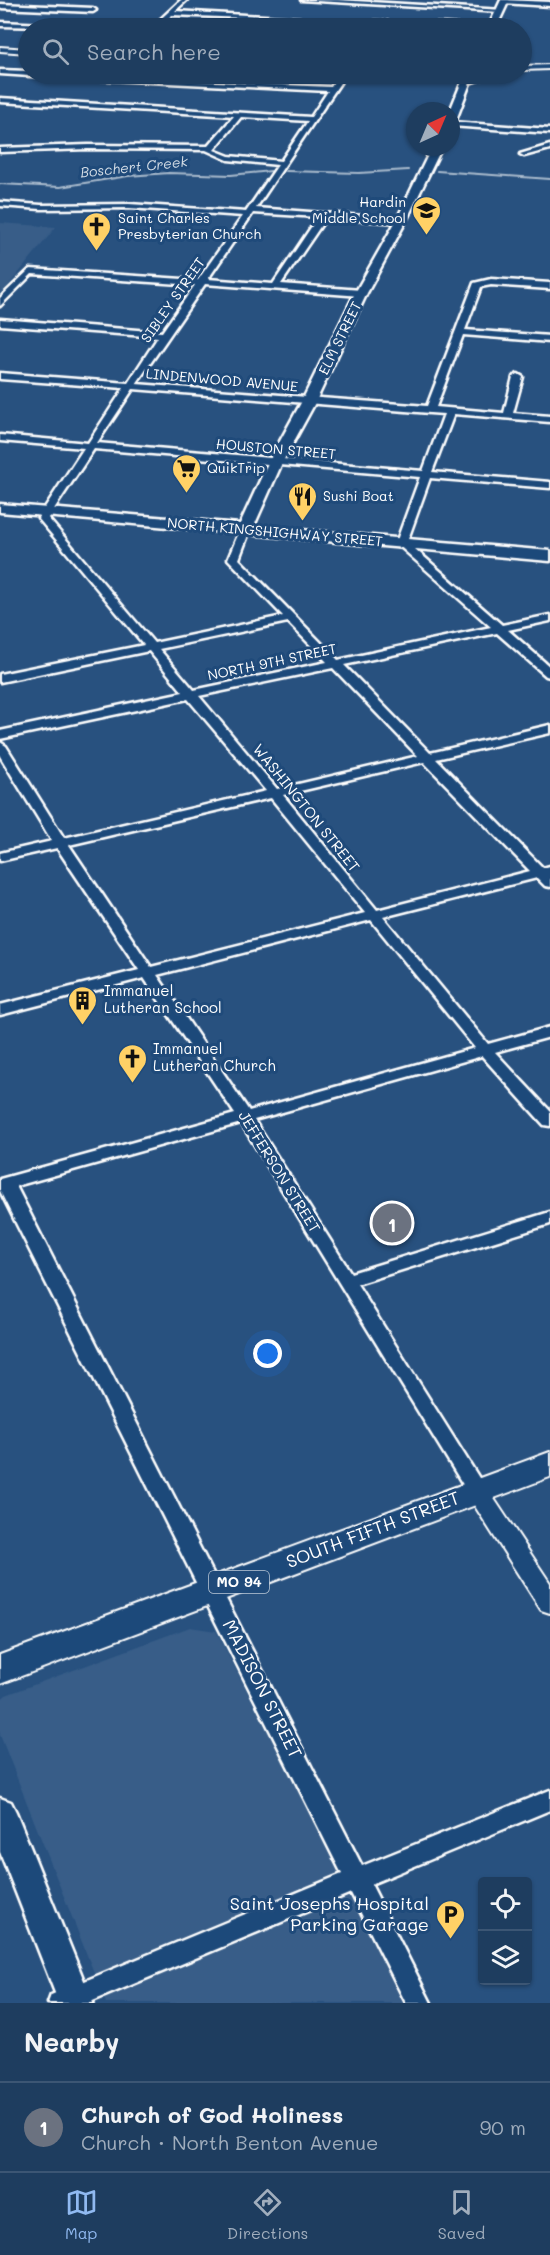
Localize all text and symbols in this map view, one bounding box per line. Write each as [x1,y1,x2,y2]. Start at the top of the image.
search box [18,18,532,84]
icon: search [39,35,72,68]
text: Search here [87,37,221,66]
north arrow [406,102,460,156]
water label: Boschert Creek [79,151,189,182]
place label: Hardin Middle School [312,192,406,227]
school or university icon: Hardin Middle School [411,194,443,236]
place label: Saint Charles Presbyterian Church [118,208,261,243]
church icon: Saint Charles Presbyterian Church [81,210,113,252]
street label: SIBLEY STREET [136,253,209,346]
street label: ELM STREET [314,298,366,378]
street label: LINDENWOOD AVENUE [145,363,299,396]
street label: HOUSTON STREET [215,434,337,463]
supermarket icon: QuikTrip [170,452,202,494]
place label: QuikTrip [207,458,265,477]
restaurant icon: Sushi Boat [286,480,318,522]
place label: Sushi Boat [323,486,394,505]
street label: NORTH KINGSHIGHWAY STREET [166,513,384,550]
street label: NORTH 9TH STREET [206,638,338,684]
street label: WASHINGTON STREET [249,739,365,876]
place label: Immanuel Lutheran School [104,980,222,1017]
building icon: Immanuel Lutheran School [67,984,99,1026]
place label: Immanuel Lutheran Church [153,1038,276,1075]
church icon: Immanuel Lutheran Church [116,1042,148,1084]
street label: JEFFERSON STREET [234,1107,325,1236]
pin: 1 [372,1200,412,1246]
your location [253,1339,282,1368]
street label: SOUTH FIFTH STREET [282,1485,463,1573]
road number: MO 94 [209,1571,269,1593]
street label: MADISON STREET [218,1615,308,1762]
map controls [478,1877,532,1985]
button: locate [478,1877,532,1931]
place label: Saint Josephs Hospital Parking Garage [230,1891,429,1936]
parking icon: Saint Josephs Hospital Parking Garage [434,1898,466,1940]
button: layers [478,1931,532,1985]
text: Nearby [24,2025,119,2059]
text: Church of God Holiness [81,2100,343,2129]
text: 1 [39,2114,48,2140]
text: 90 m [480,2114,526,2140]
text: Church · North Benton Avenue [81,2129,378,2155]
tab: Map [65,2186,98,2243]
tab: Directions [227,2186,308,2243]
tab: Saved [438,2186,485,2243]

